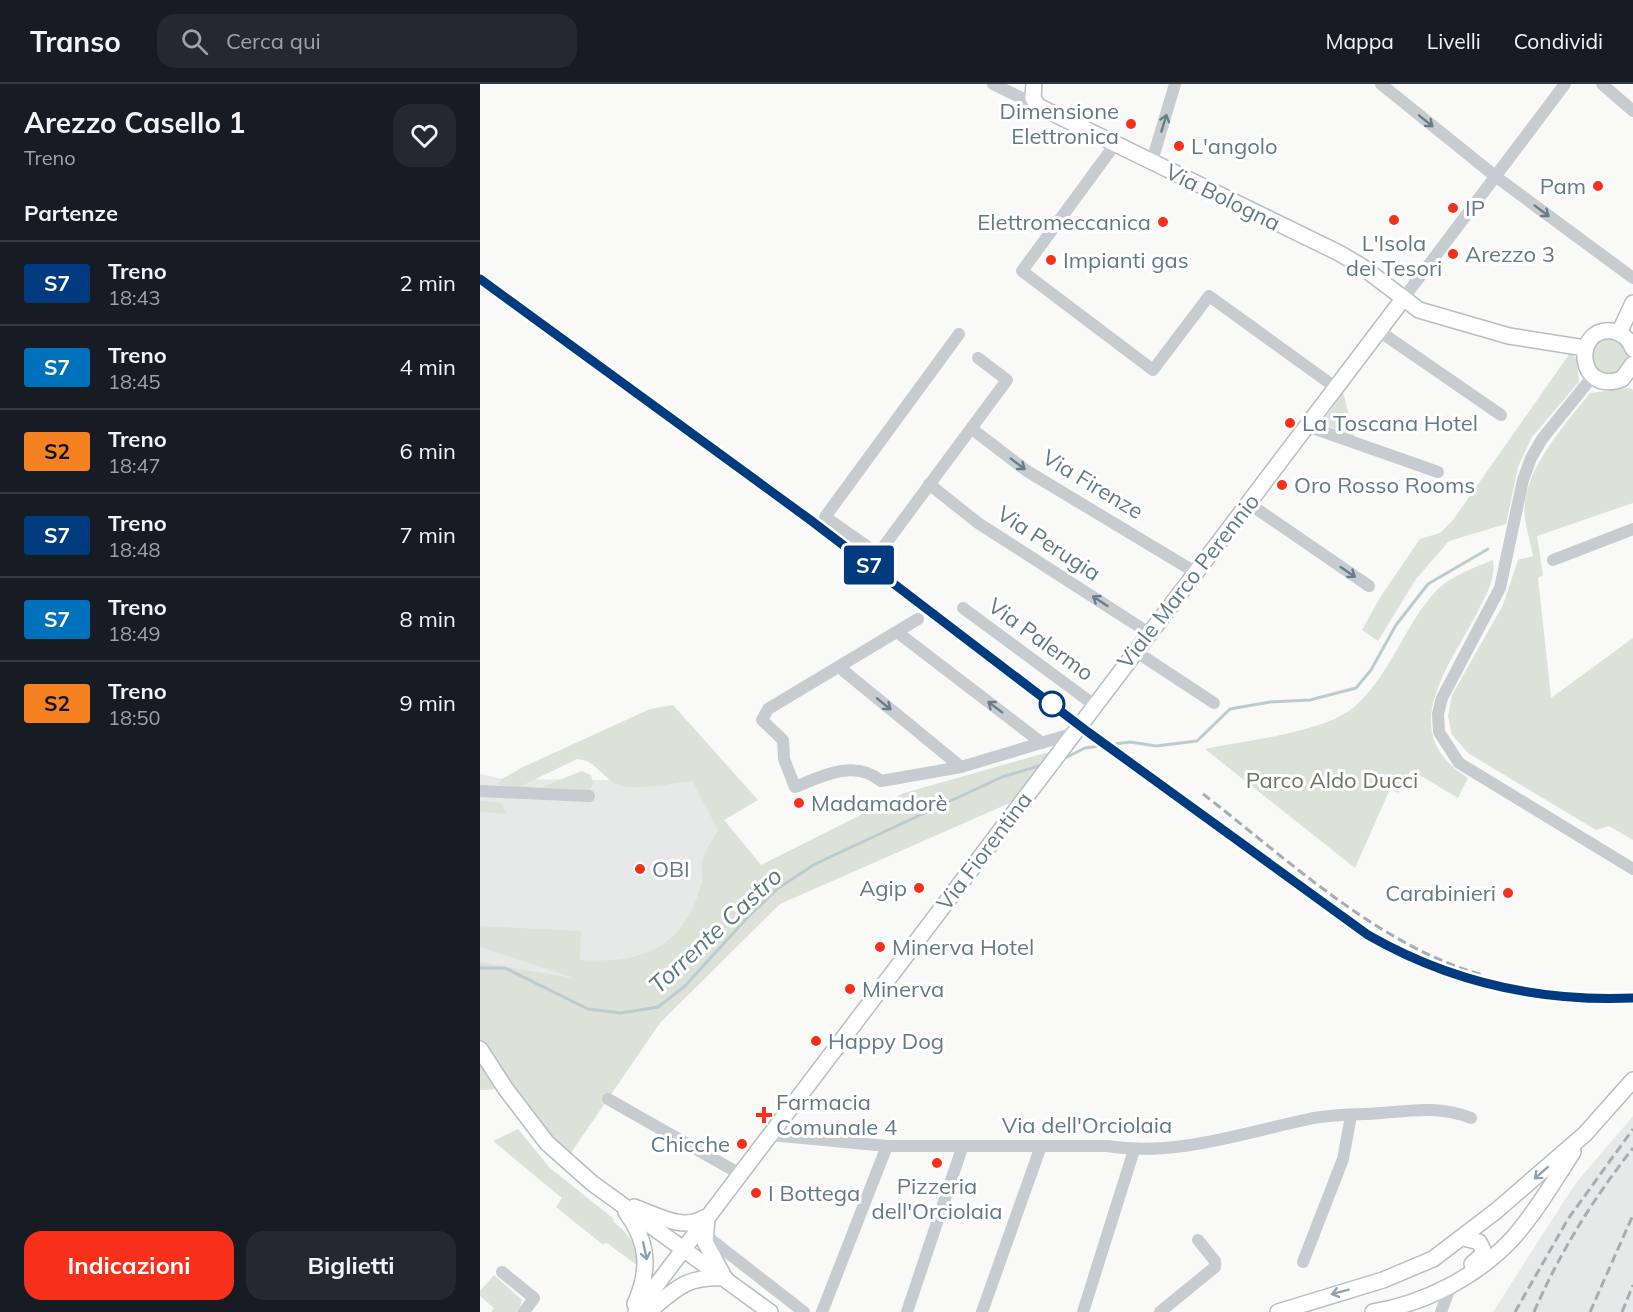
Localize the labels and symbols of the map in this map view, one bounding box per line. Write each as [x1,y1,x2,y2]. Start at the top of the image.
place label: Dimensione Elettronica [1000,97,1119,150]
one-way arrow [1159,113,1170,132]
one-way arrow [1418,114,1434,127]
marker: Dimensione Elettronica [1124,117,1138,131]
place label: L'angolo [1191,132,1278,160]
marker: L'angolo [1172,139,1186,153]
street label: Via Bologna [1161,157,1285,237]
place label: Pam [1540,172,1586,200]
marker: Pam [1591,179,1605,193]
place label: IP [1465,194,1485,222]
marker: IP [1446,201,1460,215]
one-way arrow [1533,205,1549,217]
place label: Elettromeccanica [977,208,1151,236]
marker: L'Isola dei Tesori [1387,213,1401,227]
marker: Elettromeccanica [1156,215,1170,229]
place label: L'Isola dei Tesori [1346,229,1442,282]
place label: Arezzo 3 [1465,240,1555,268]
place label: Impianti gas [1063,246,1189,274]
marker: Arezzo 3 [1446,247,1460,261]
marker: Impianti gas [1044,253,1058,267]
place label: La Toscana Hotel [1302,409,1478,437]
marker: La Toscana Hotel [1283,416,1297,430]
street label: Via Firenze [1037,443,1149,525]
one-way arrow [1010,458,1026,470]
place label: Oro Rosso Rooms [1294,471,1475,499]
marker: Oro Rosso Rooms [1275,478,1289,492]
street label: Viale Marco Perennio [1111,488,1265,674]
street label: Via Perugia [992,499,1106,587]
line badge: S7 [842,546,896,584]
one-way arrow [1339,566,1356,579]
street label: Via Palermo [983,591,1099,687]
one-way arrow [1092,595,1109,607]
unlabelled marker [1039,691,1065,717]
one-way arrow [876,697,891,711]
one-way arrow [987,701,1003,714]
park label: Parco Aldo Ducci [1246,766,1418,794]
street label: Via Fiorentina [930,786,1038,916]
place label: Madamadorè [811,789,948,817]
marker: Madamadorè [792,796,806,810]
place label: OBI [652,855,690,883]
water label: Torrente Castro [642,861,788,999]
marker: OBI [633,862,647,876]
place label: Agip [859,874,907,902]
place label: Carabinieri [1385,879,1496,907]
marker: Agip [912,881,926,895]
marker: Carabinieri [1501,886,1515,900]
place label: Minerva Hotel [892,933,1034,961]
marker: Minerva Hotel [873,940,887,954]
place label: Minerva [862,975,944,1003]
marker: Minerva [843,982,857,996]
place label: Happy Dog [828,1027,944,1055]
marker: Happy Dog [809,1034,823,1048]
place label: Farmacia Comunale 4 [776,1088,897,1141]
marker: Farmacia Comunale 4 [757,1108,771,1122]
street label: Via dell'Orciolaia [1002,1111,1172,1139]
place label: Chicche [650,1130,730,1158]
marker: Chicche [735,1137,749,1151]
marker: Pizzeria dell'Orciolaia [930,1156,944,1170]
one-way arrow [1534,1166,1549,1180]
place label: Pizzeria dell'Orciolaia [872,1172,1002,1225]
place label: I Bottega [768,1179,860,1207]
marker: I Bottega [749,1186,763,1200]
one-way arrow [639,1241,651,1260]
one-way arrow [1331,1287,1350,1298]

